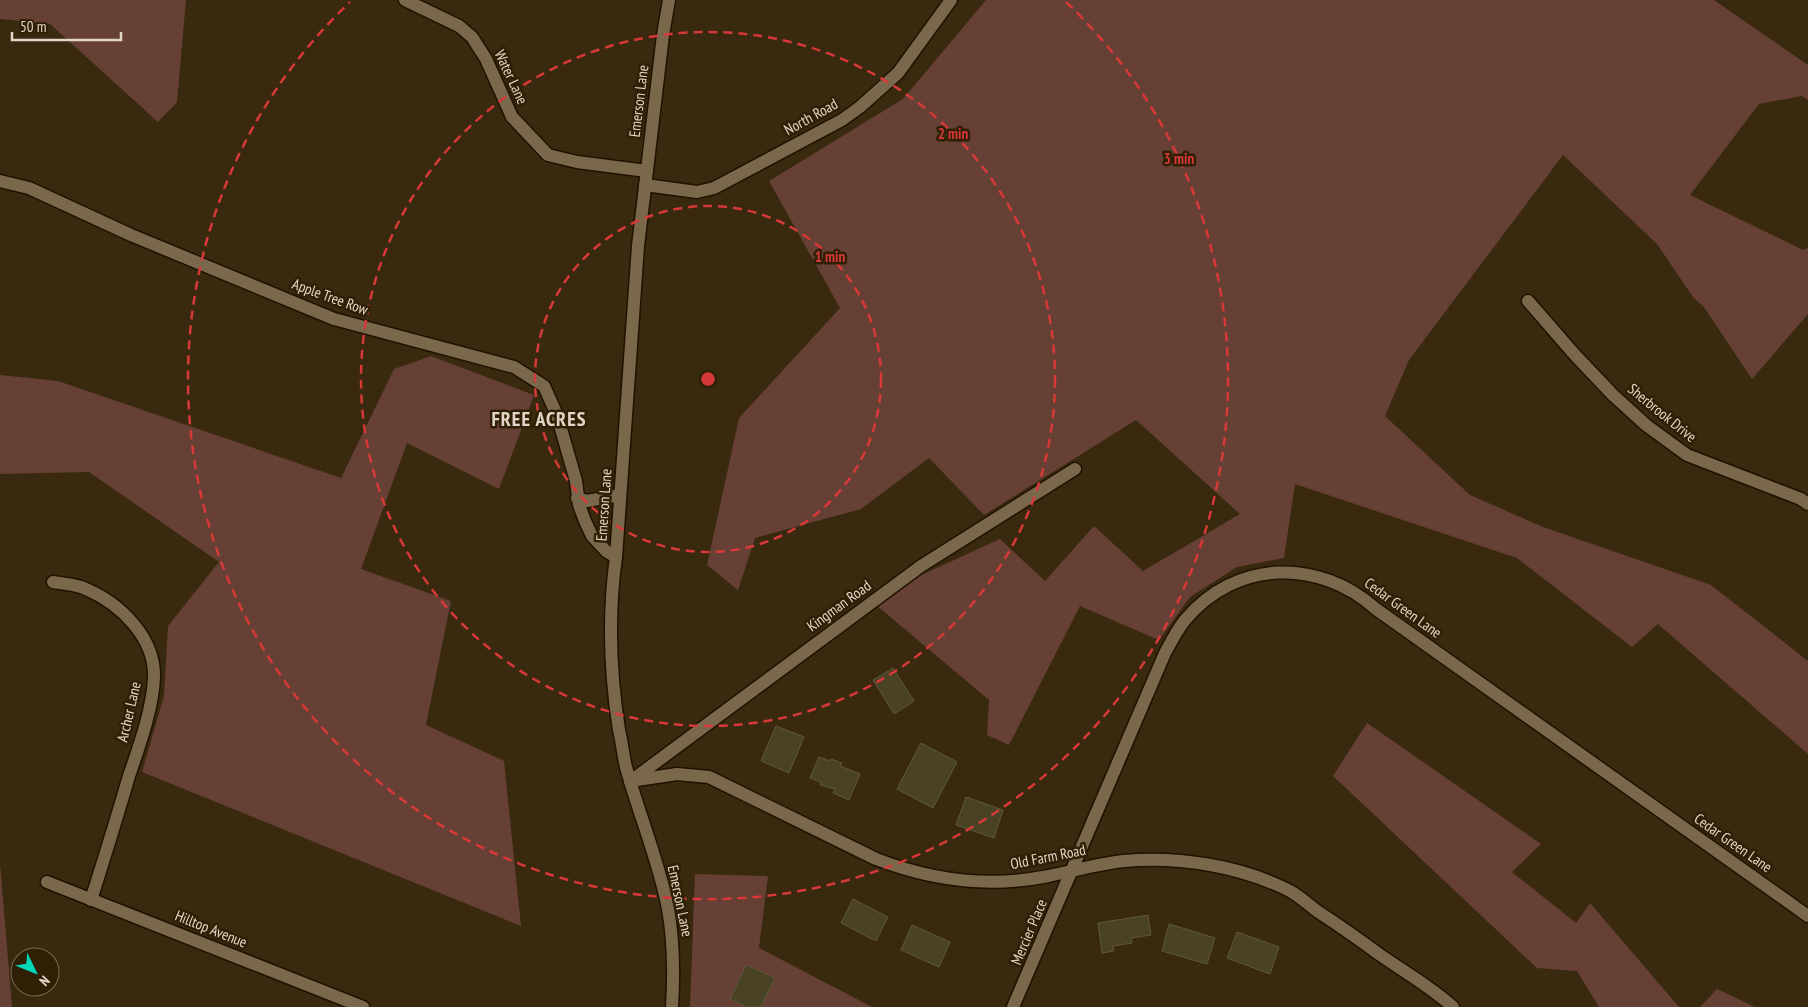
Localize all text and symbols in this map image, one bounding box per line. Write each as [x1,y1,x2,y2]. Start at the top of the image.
scale bar [12,10,121,42]
text: 50 m [20,17,46,36]
street label: Water Lane [491,47,532,107]
street label: Emerson Lane [625,64,652,138]
street label: North Road [781,94,841,139]
text: 2 min [938,124,968,143]
text: 3 min [1164,149,1194,168]
text: 1 min [815,247,845,266]
street label: Apple Tree Row [290,274,371,319]
centre of rings [699,370,717,388]
street label: Sherbrook Drive [1624,379,1700,446]
district label: FREE ACRES [491,406,587,432]
street label: Emerson Lane [591,468,616,542]
street label: Cedar Green Lane [1361,573,1446,642]
street label: Kingman Road [803,576,875,635]
street label: Archer Lane [112,680,145,744]
street label: Cedar Green Lane [1691,809,1776,876]
street label: Old Farm Road [1009,840,1087,873]
street label: Emerson Lane [664,863,697,938]
street label: Mercier Place [1006,896,1051,967]
street label: Hilltop Avenue [172,905,250,952]
north arrow [10,947,60,997]
text: N [35,972,54,990]

